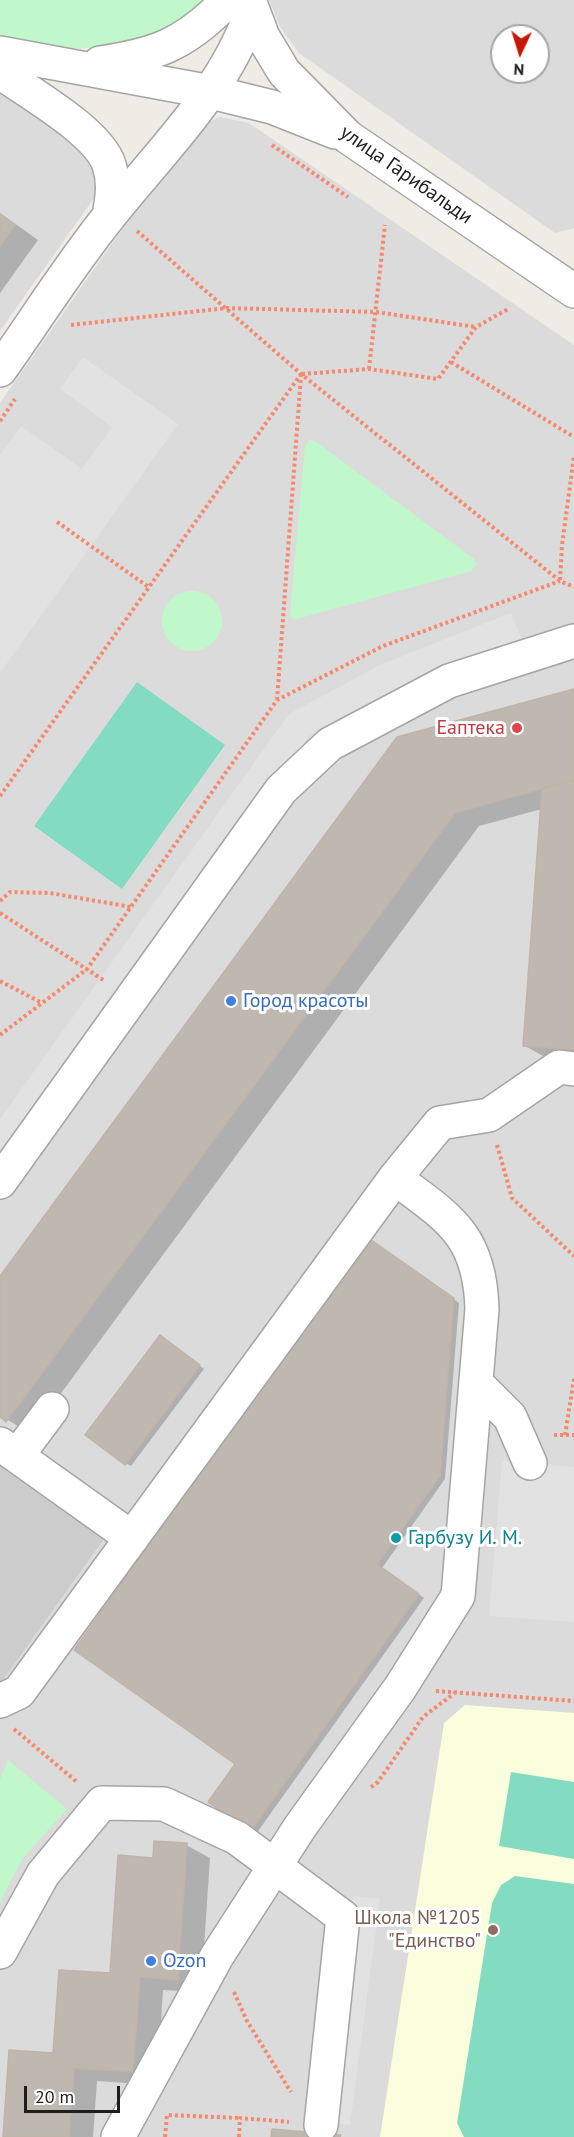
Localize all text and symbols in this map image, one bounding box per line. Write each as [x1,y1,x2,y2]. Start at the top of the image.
north arrow [490,24,550,84]
text: N [513,60,525,80]
street label: улица Гарибальди [335,120,477,230]
place label: Еаптека [436,716,505,740]
marker: Еаптека [510,721,524,735]
place label: Город красоты [243,989,368,1013]
marker: Город красоты [224,994,238,1008]
place label: Гарбузу И. М. [408,1526,522,1550]
marker: Гарбузу И. М. [389,1531,403,1545]
place label: Школа №1205 "Единство" [354,1906,481,1953]
marker: Школа №1205 "Единство" [486,1923,500,1937]
place label: Ozon [163,1949,206,1973]
marker: Ozon [144,1954,158,1968]
scale bar [27,2074,123,2112]
text: 20 m [35,2085,74,2108]

